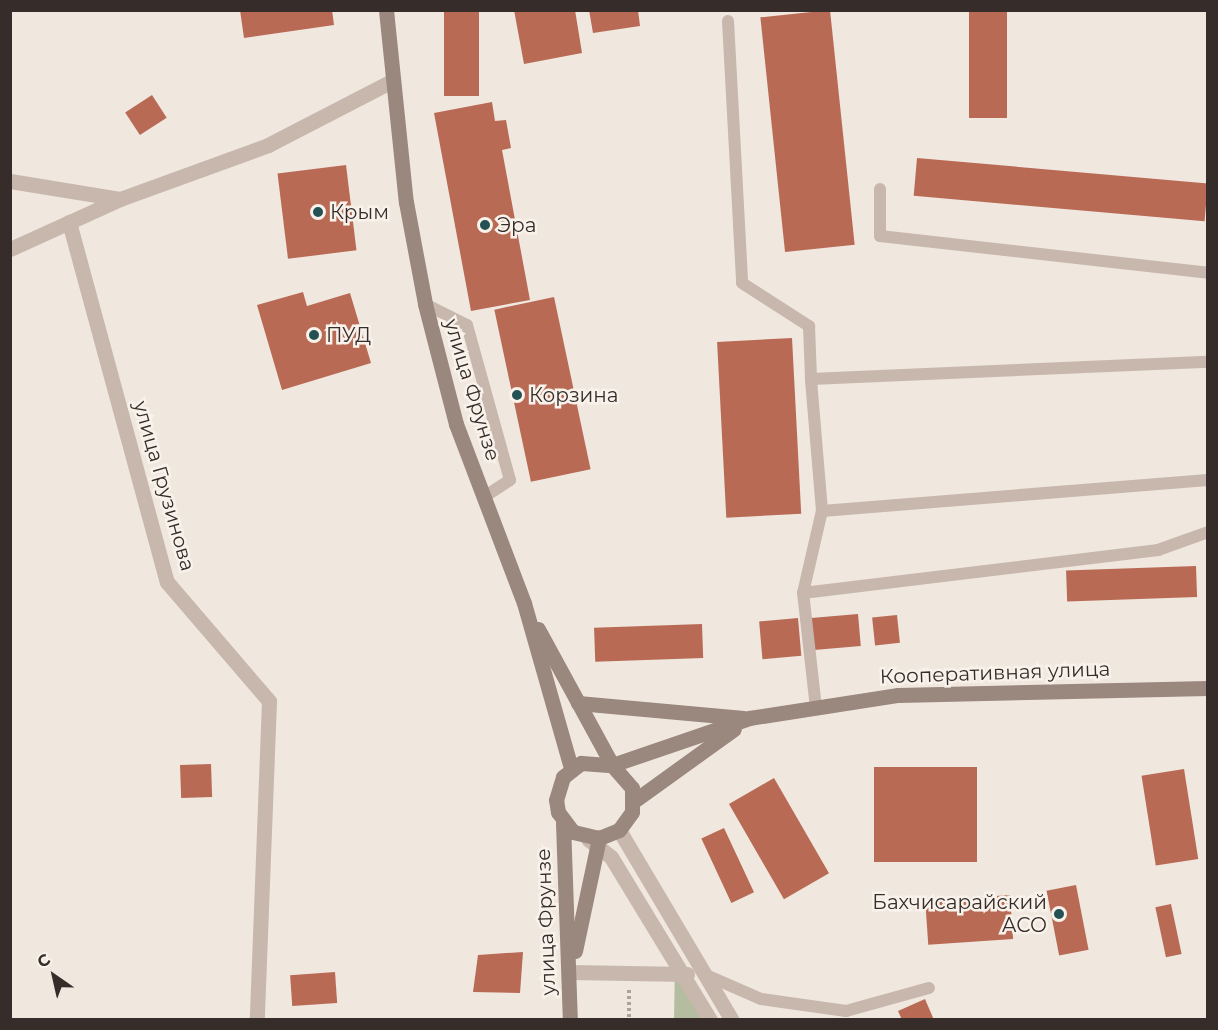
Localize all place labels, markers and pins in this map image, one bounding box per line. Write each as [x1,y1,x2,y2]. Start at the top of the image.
place label: Крым [330,200,389,224]
marker: Крым [311,205,325,219]
place label: Эра [497,213,536,237]
marker: Эра [478,218,492,232]
place label: ПУД [326,323,371,347]
marker: ПУД [307,328,321,342]
place label: Корзина [529,383,618,407]
marker: Корзина [510,388,524,402]
place label: Бахчисарайский АСО [872,891,1047,938]
marker: Бахчисарайский АСО [1052,907,1066,921]

